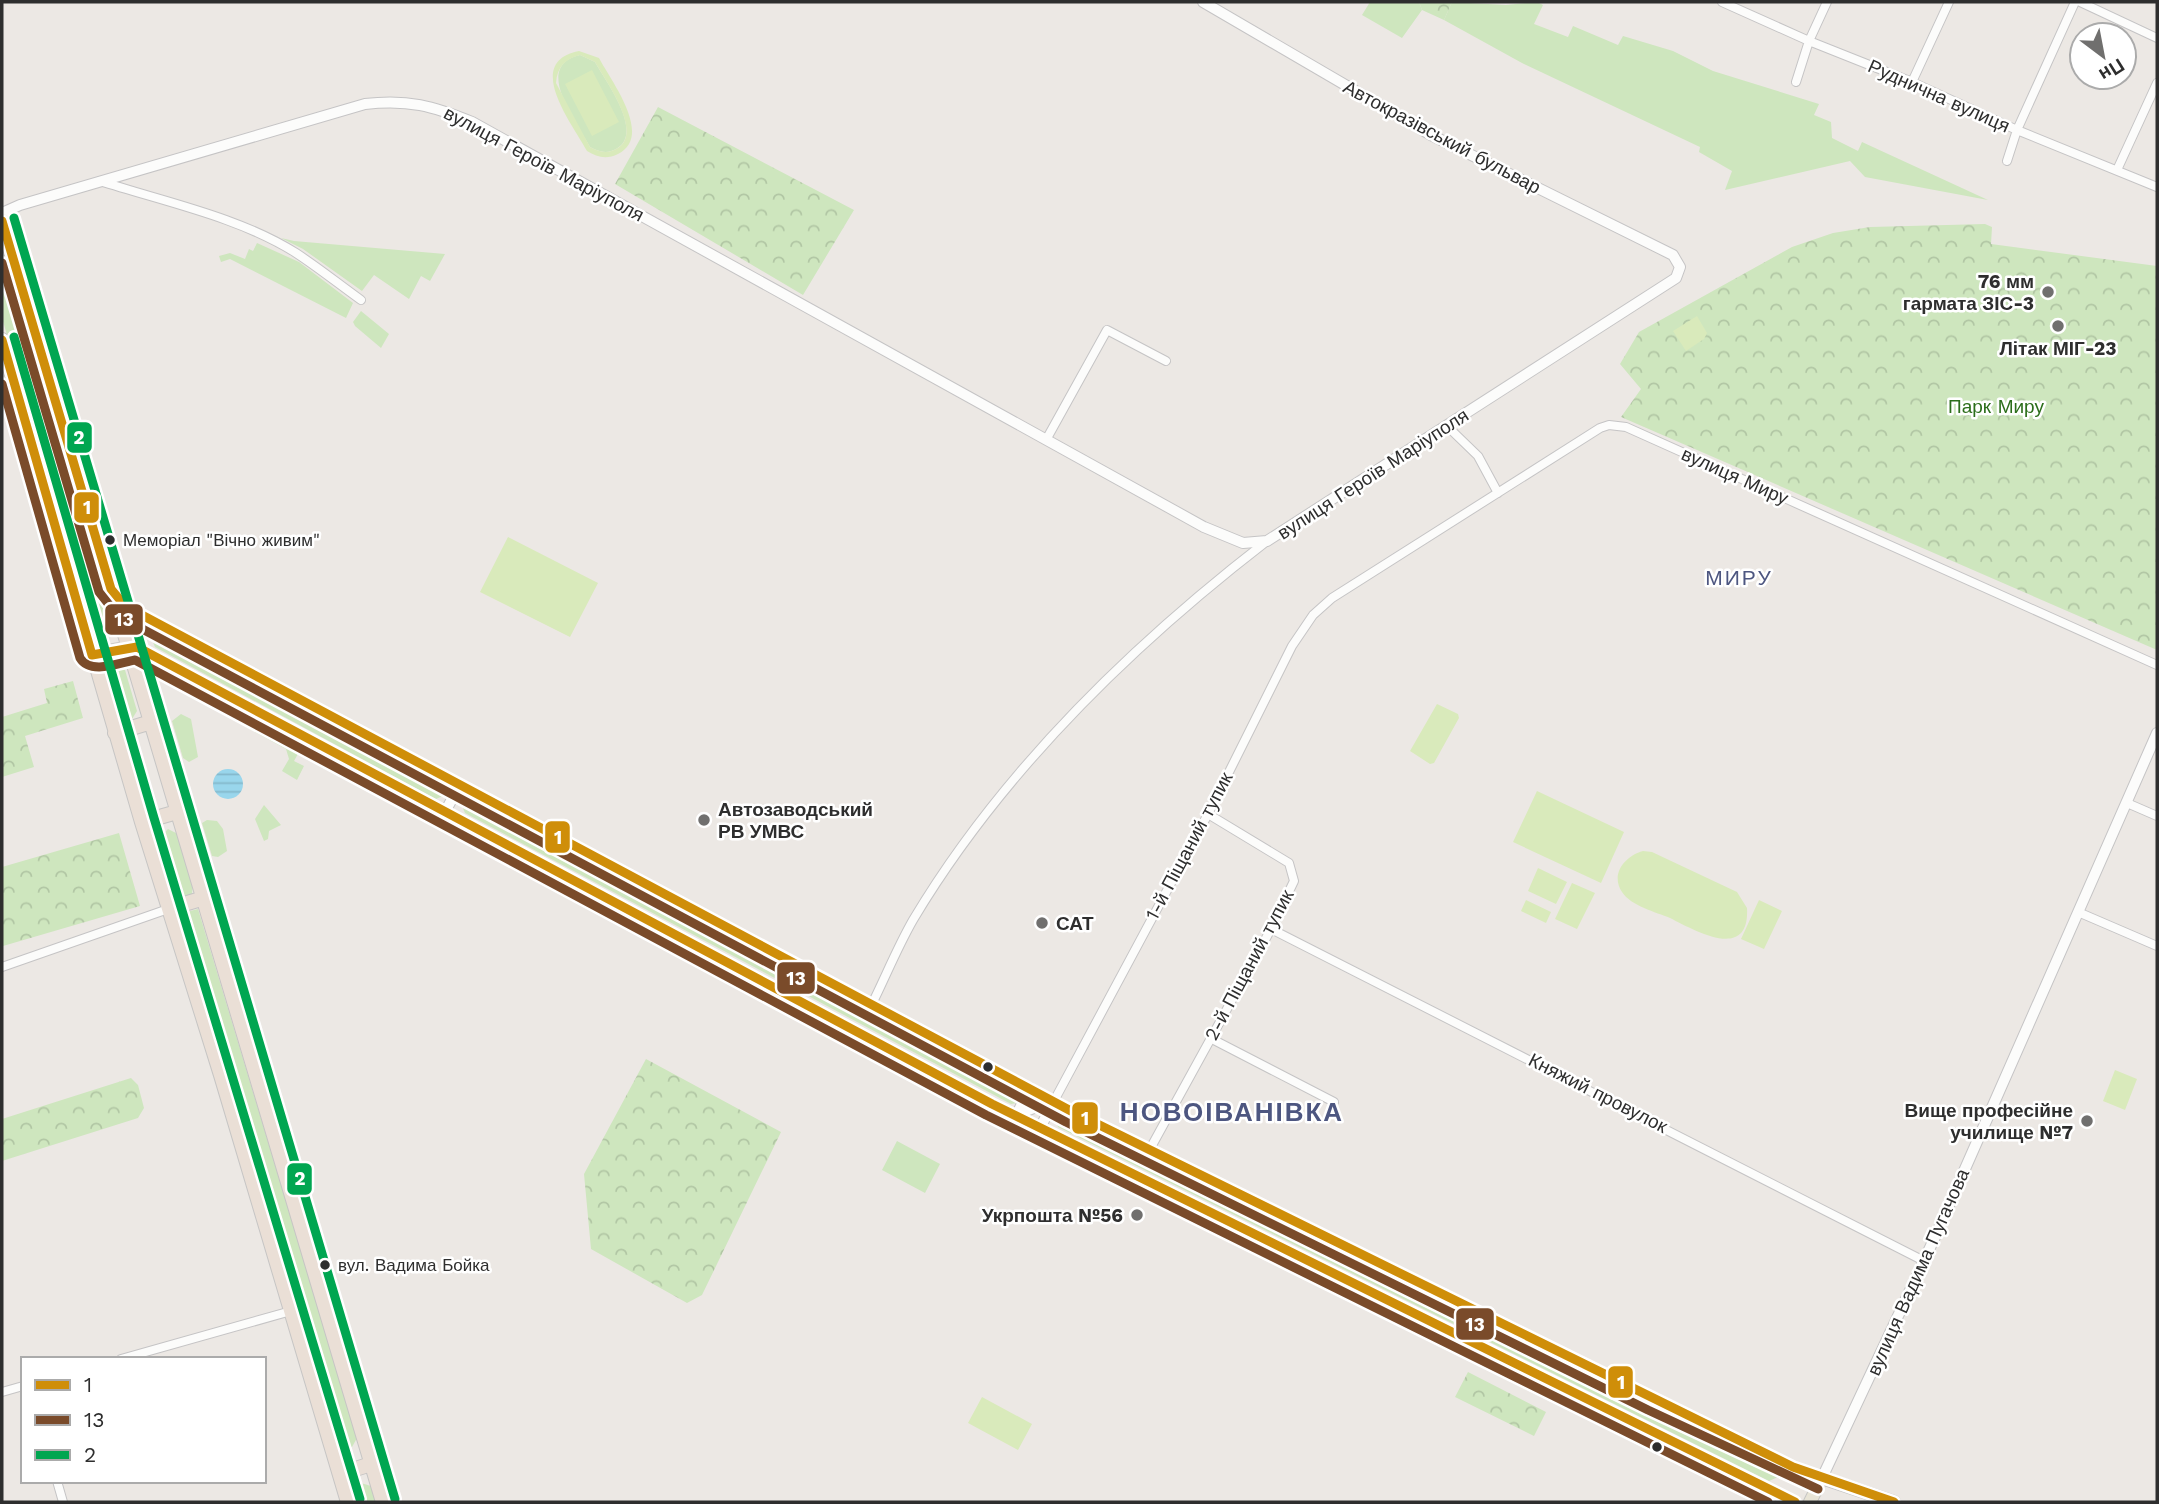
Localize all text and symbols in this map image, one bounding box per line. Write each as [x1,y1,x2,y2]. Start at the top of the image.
north arrow [2068,21,2138,91]
street label: Руднична вулиця [1865,54,2013,138]
text: Пн [2095,54,2128,86]
street label: Автокразівський бульвар [1339,75,1545,199]
street label: вулиця Героїв Маріуполя [440,101,648,227]
place label: 76 мм гармата ЗІС-3 [1903,270,2034,315]
marker: 76 мм гармата ЗІС-3 [2040,284,2056,300]
marker: Літак МІГ-23 [2050,318,2066,334]
place label: Літак МІГ-23 [1999,337,2117,360]
park label: Парк Миру [1948,395,2044,418]
street label: вулиця Героїв Маріуполя [1273,404,1473,544]
line badge: 2 [66,421,93,454]
text: 2 [73,426,85,449]
street label: вулиця Миру [1678,442,1792,510]
line badge: 1 [73,491,100,524]
text: 1 [83,496,91,519]
place label: Меморіал "Вічно живим" [123,530,320,550]
marker: Меморіал "Вічно живим" [103,533,117,547]
district label: МИРУ [1705,565,1773,590]
line badge: 13 [104,603,144,636]
text: 13 [114,608,134,631]
street label: 1-й Піщаний тупик [1140,768,1238,924]
place label: Автозаводський РВ УМВС [718,798,873,843]
marker: Автозаводський РВ УМВС [696,812,712,828]
line badge: 1 [544,820,571,854]
text: 1 [554,826,562,849]
street label: 2-й Піщаний тупик [1200,885,1299,1044]
place label: САТ [1056,912,1094,935]
marker: САТ [1034,915,1050,931]
line badge: 13 [776,961,816,995]
text: 13 [786,967,806,990]
street label: Княжий провулок [1525,1048,1672,1138]
unlabelled marker [981,1060,995,1074]
district label: НОВОІВАНІВКА [1120,1097,1344,1127]
place label: Вище професійне училище №7 [1905,1099,2073,1144]
line badge: 1 [1071,1101,1099,1135]
text: 1 [1081,1107,1089,1130]
marker: Вище професійне училище №7 [2079,1113,2095,1129]
line badge: 2 [286,1162,313,1196]
street label: вулиця Вадима Пугачова [1862,1165,1974,1379]
text: 2 [294,1167,306,1190]
place label: Укрпошта №56 [982,1204,1123,1227]
marker: Укрпошта №56 [1129,1207,1145,1223]
place label: вул. Вадима Бойка [338,1255,490,1275]
marker: вул. Вадима Бойка [318,1258,332,1272]
line badge: 13 [1455,1307,1495,1341]
text: 13 [1465,1313,1485,1336]
legend [21,1357,266,1483]
line badge: 1 [1607,1365,1634,1399]
text: 1 [1617,1371,1625,1394]
text: 1 [84,1372,92,1397]
text: 13 [84,1407,104,1432]
unlabelled marker [1650,1440,1664,1454]
text: 2 [84,1442,96,1467]

